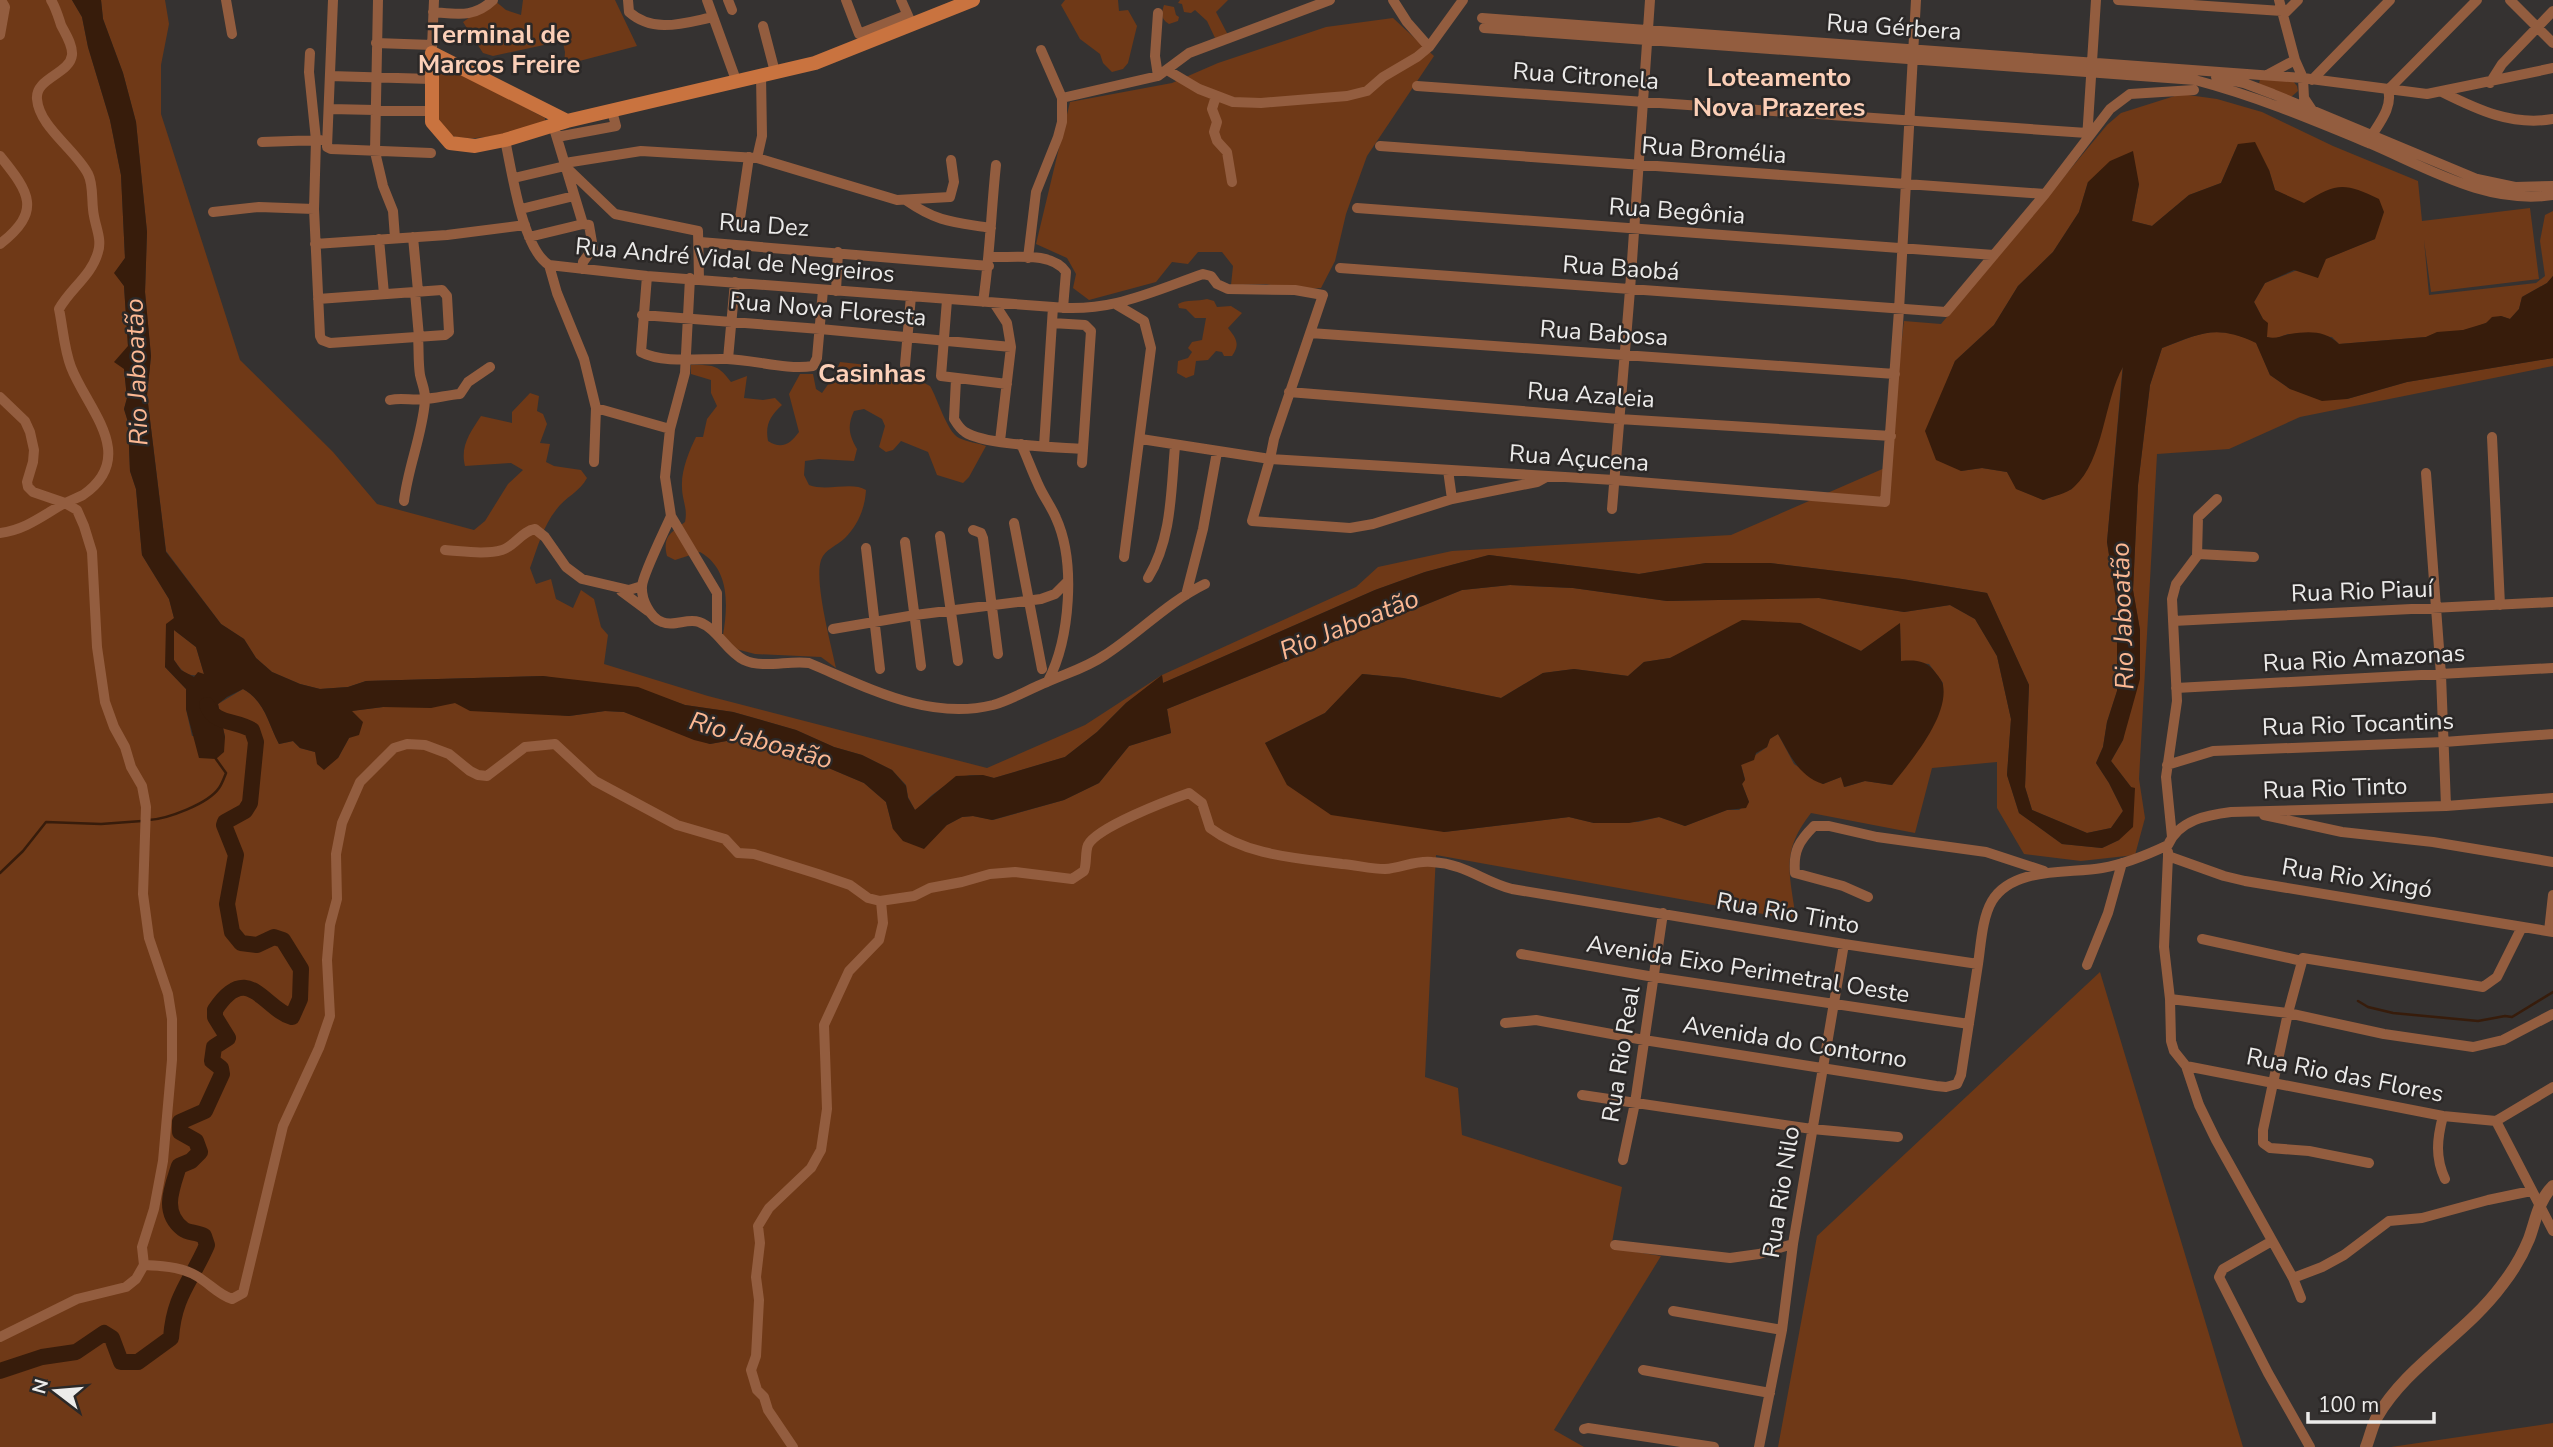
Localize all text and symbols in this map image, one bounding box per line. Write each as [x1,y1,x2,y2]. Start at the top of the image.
street label: Rua Gérbera [1825,6,1963,48]
district label: Terminal de Marcos Freire [418,17,580,82]
street label: Rua Citronela [1512,55,1660,97]
district label: Loteamento Nova Prazeres [1693,60,1865,125]
street label: Rua Bromélia [1640,129,1788,171]
street label: Rua Begônia [1608,190,1746,232]
street label: Rua Dez [718,206,810,244]
street label: Rua André Vidal de Negreiros [574,230,896,290]
street label: Rua Baobá [1561,248,1681,288]
street label: Rua Nova Floresta [728,284,928,334]
water label: Rio Jaboatão [116,298,157,446]
street label: Rua Babosa [1539,313,1669,353]
district label: Casinhas [818,356,926,391]
street label: Rua Azaleia [1526,375,1656,415]
street label: Rua Açucena [1508,437,1650,479]
water label: Rio Jaboatão [2102,542,2143,690]
street label: Rua Rio Piauí [2290,572,2435,609]
water label: Rio Jaboatão [1274,581,1424,668]
street label: Rua Rio Amazonas [2262,637,2466,679]
water label: Rio Jaboatão [685,703,837,778]
street label: Rua Rio Tocantins [2261,705,2455,743]
street label: Rua Rio Tinto [2262,769,2408,807]
street label: Rua Rio Xingó [2280,850,2434,906]
street label: Rua Rio Tinto [1714,885,1862,941]
street label: Avenida Eixo Perimetral Oeste [1584,928,1912,1010]
street label: Rua Rio Real [1594,983,1648,1125]
street label: Avenida do Contorno [1680,1008,1910,1076]
street label: Rua Rio das Flores [2244,1040,2446,1110]
street label: Rua Rio Nilo [1755,1124,1807,1260]
north arrow [21,1356,91,1426]
text: N [26,1376,55,1397]
scale bar [2308,1380,2434,1424]
text: 100 m [2318,1391,2379,1419]

